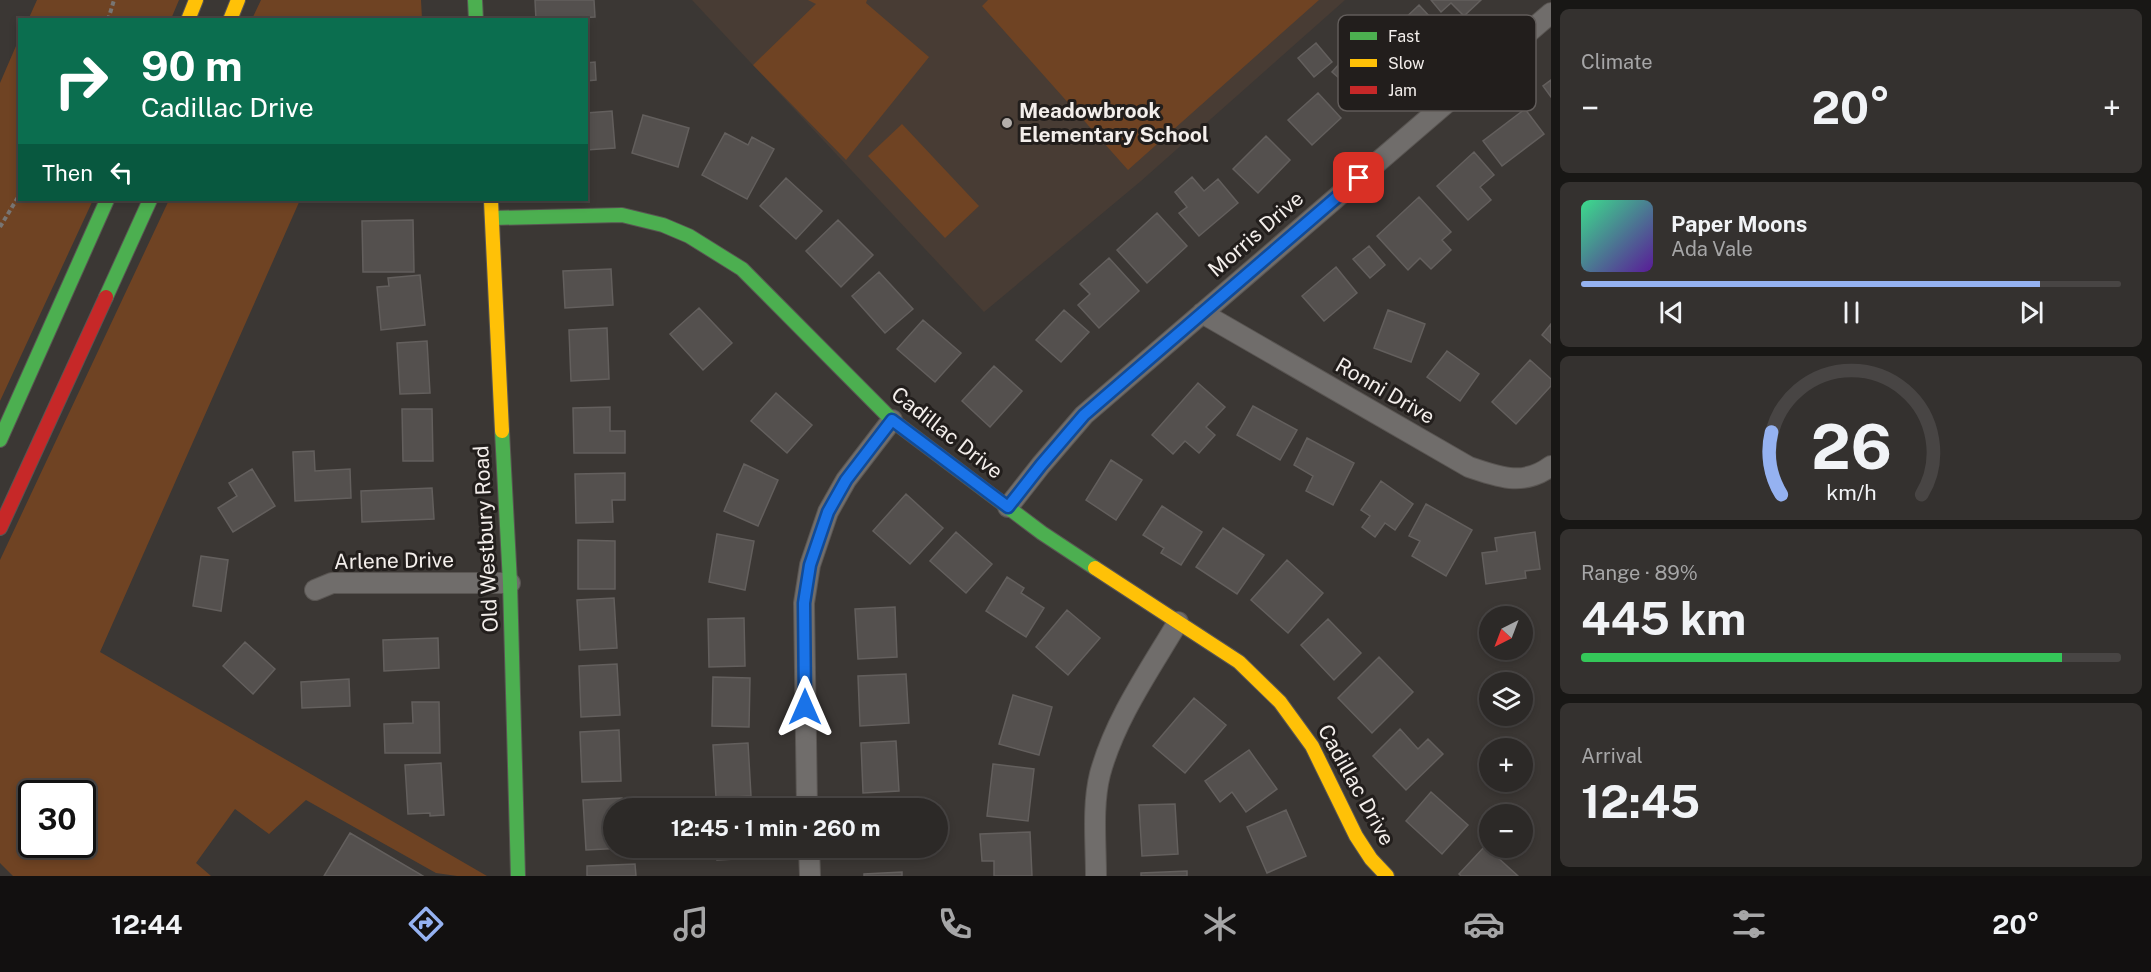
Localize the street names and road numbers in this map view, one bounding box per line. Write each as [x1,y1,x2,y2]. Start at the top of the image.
street label: Morris Drive [1203,186,1308,282]
street label: Ronni Drive [1331,352,1439,429]
street label: Cadillac Drive [887,381,1008,484]
street label: Old Westbury Road [468,445,503,633]
street label: Arlene Drive [334,547,454,574]
street label: Cadillac Drive [1313,720,1400,850]

